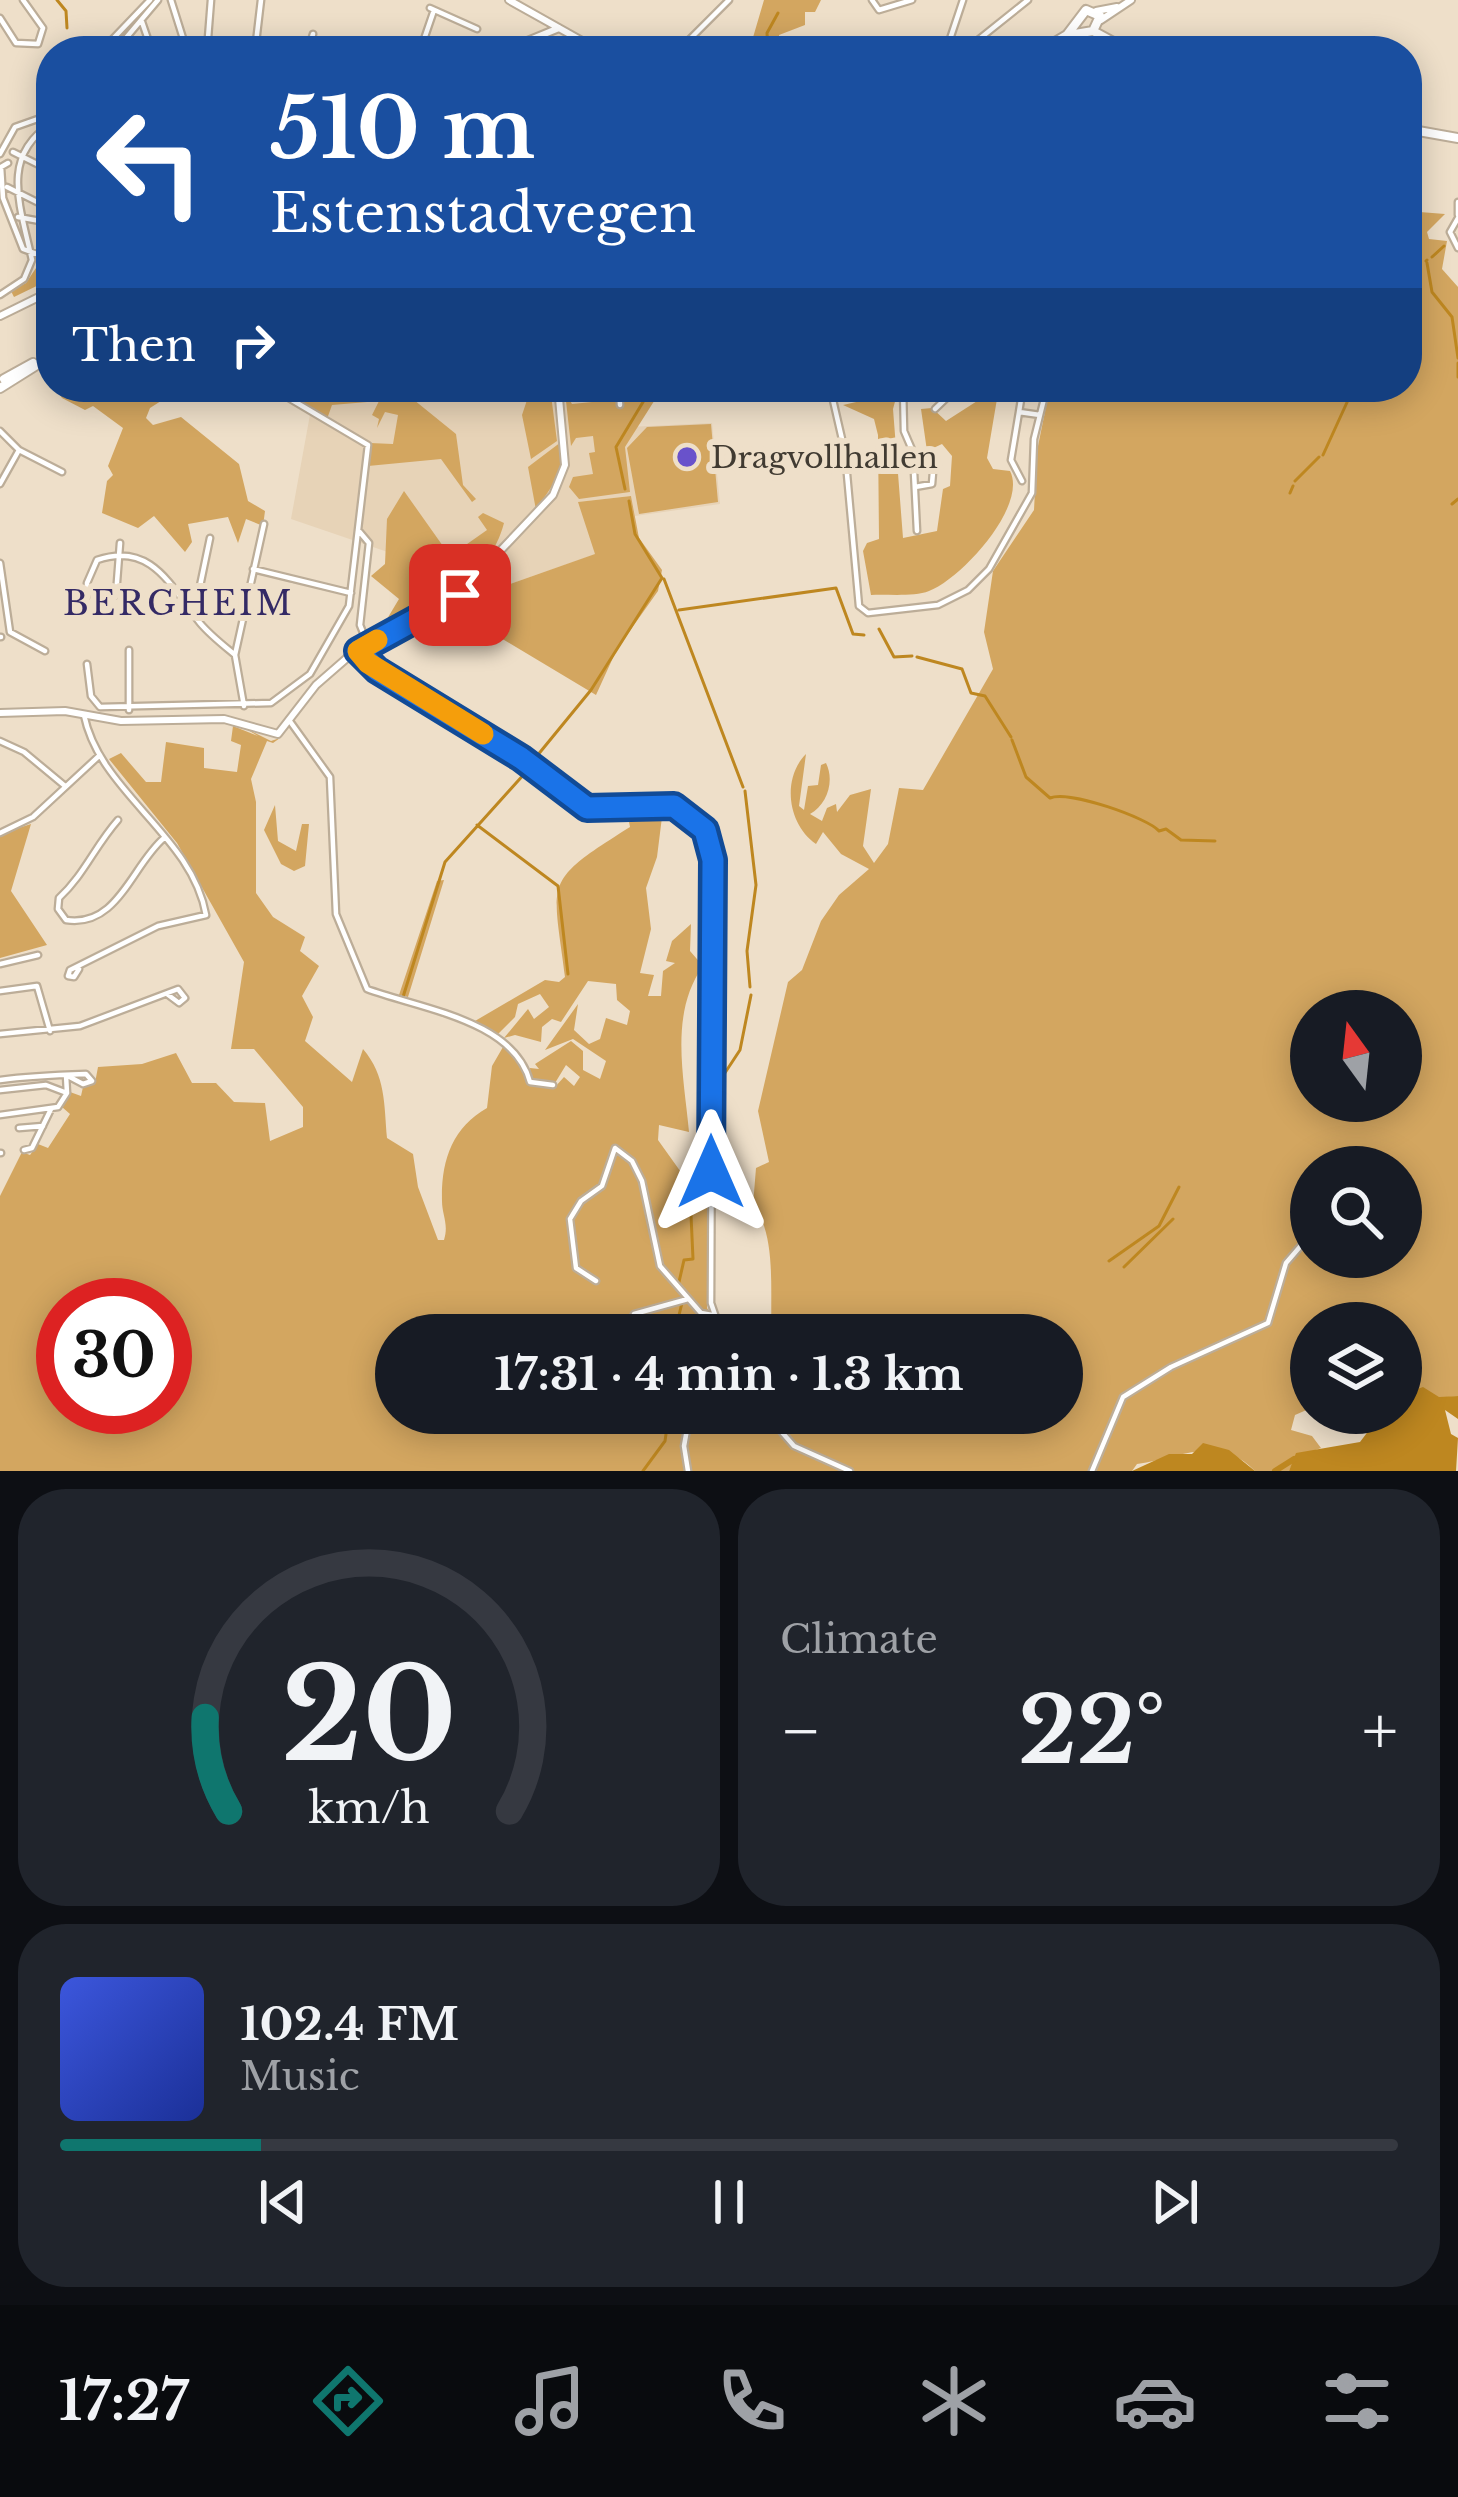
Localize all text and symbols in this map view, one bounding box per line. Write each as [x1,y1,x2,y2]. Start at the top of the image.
text: 510 m [270,77,535,181]
icon: left [72,84,228,240]
text: Estenstadvegen [270,180,696,247]
icon: right [220,312,286,378]
text: Then [72,317,196,373]
place label: Dragvollhallen [711,439,938,476]
marker: Dragvollhallen [674,444,700,470]
pin [409,544,511,646]
icon: arrive [427,562,493,628]
district label: BERGHEIM [63,583,295,624]
north arrow [1290,990,1422,1122]
map controls [1290,990,1422,1434]
position arrow [648,1109,774,1235]
button: search [1290,1146,1422,1278]
speed limit sign: 30 [36,1278,192,1434]
button: layers [1290,1302,1422,1434]
text: 17:31 · 4 min · 1.3 km [494,1346,964,1402]
text: Climate [780,1615,938,1664]
text: 20 [281,1639,457,1794]
text: 22° [1018,1676,1165,1787]
text: − [780,1690,822,1772]
text: + [1362,1690,1398,1772]
text: km/h [308,1780,430,1834]
text: 102.4 FM [240,1996,459,2052]
text: Music [240,2052,360,2101]
icon: previous [250,2169,316,2235]
icon: pause [696,2169,762,2235]
icon: next [1142,2169,1208,2235]
icon: directions [306,2359,390,2443]
icon: music [508,2359,592,2443]
icon: phone [710,2359,794,2443]
icon: climate [912,2359,996,2443]
icon: car [1113,2359,1197,2443]
icon: filters [1315,2359,1399,2443]
text: 17:27 [59,2368,189,2435]

